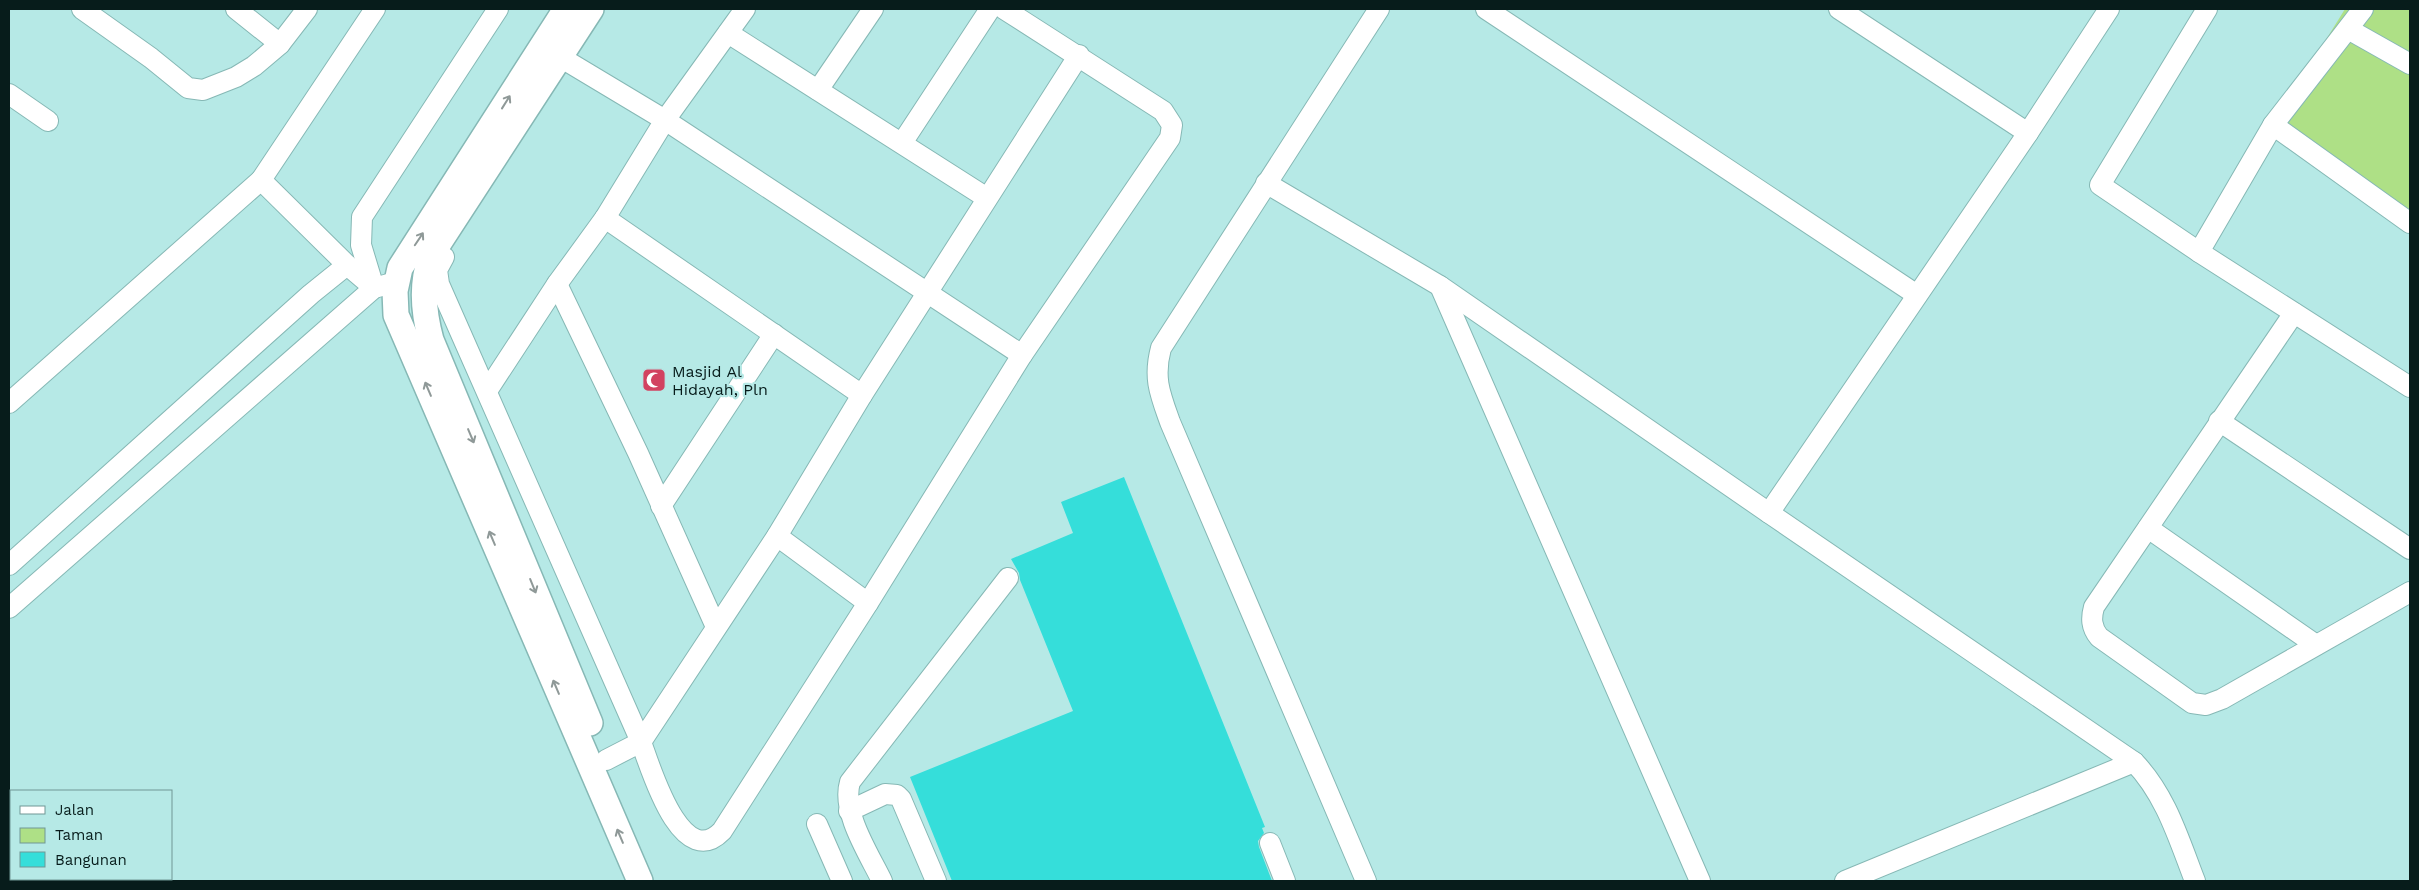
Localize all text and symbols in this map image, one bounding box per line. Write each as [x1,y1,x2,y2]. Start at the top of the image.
one-way arrow [501,95,511,109]
one-way arrow [413,232,424,246]
place label: Masjid Al Hidayah, Pln [672,362,768,399]
mosque icon: Masjid Al Hidayah, Pln [641,367,667,393]
one-way arrow [422,382,432,397]
one-way arrow [467,428,476,443]
one-way arrow [487,531,496,546]
one-way arrow [530,578,539,593]
one-way arrow [551,680,561,695]
legend [10,790,172,880]
text: Jalan [55,801,94,819]
text: Taman [55,826,103,844]
one-way arrow [615,829,625,844]
text: Bangunan [55,851,127,869]

